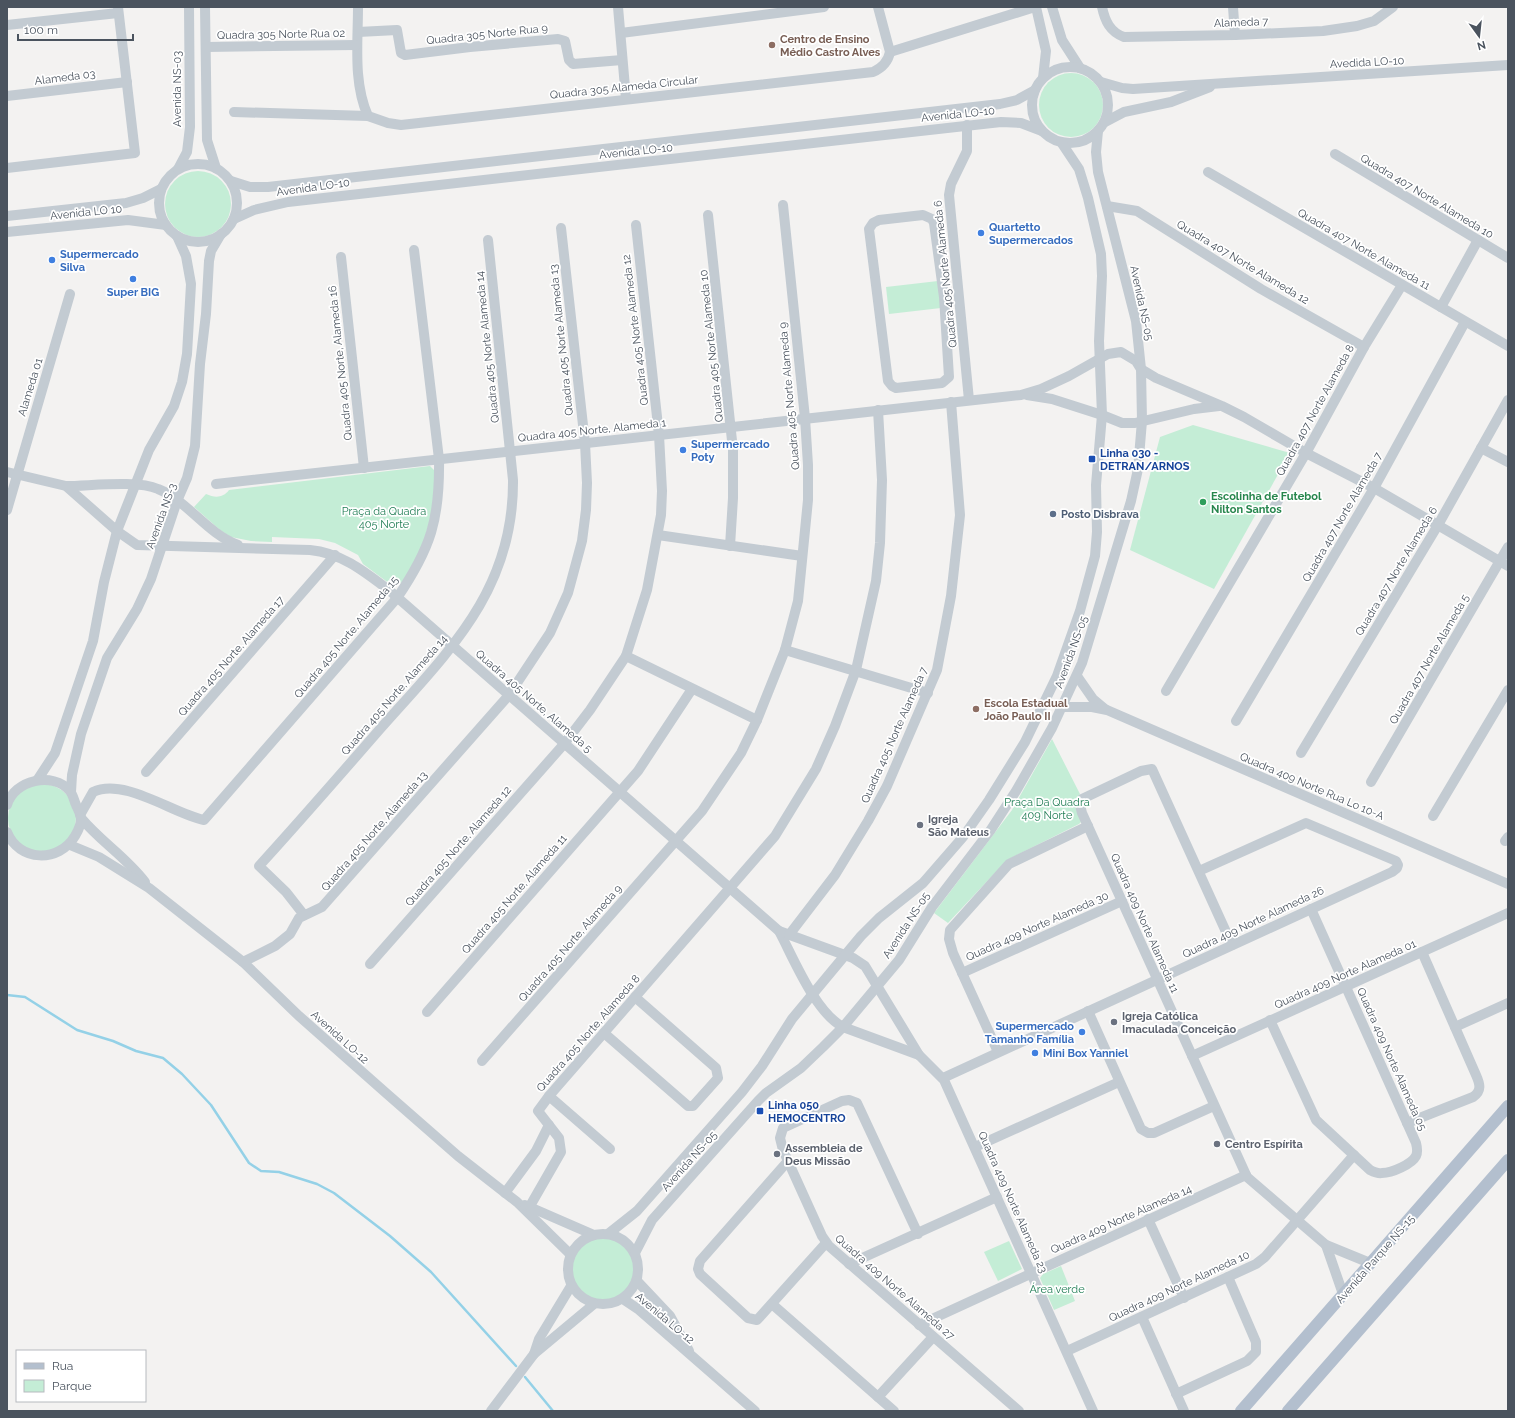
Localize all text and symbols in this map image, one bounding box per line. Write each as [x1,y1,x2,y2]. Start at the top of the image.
street label: Alameda 7 [1214,15,1269,30]
scale bar [18,16,133,42]
north arrow [1459,16,1499,56]
street label: Quadra 305 Norte Rua 9 [426,22,548,47]
text: 100 m [24,23,58,37]
street label: Quadra 305 Norte Rua 02 [217,27,345,42]
place label: Centro de Ensino Médio Castro Alves [780,33,881,59]
text: N [1476,38,1487,53]
marker: Centro de Ensino Médio Castro Alves [767,40,777,50]
street label: Avenida NS-03 [171,51,184,127]
street label: Avedida LO-10 [1330,54,1405,71]
street label: Alameda 03 [34,67,96,88]
street label: Quadra 305 Alameda Circular [549,73,699,102]
street label: Avenida LO-10 [921,104,996,125]
street label: Avenida LO-10 [599,141,674,162]
street label: Quadra 407 Norte Alameda 10 [1358,151,1496,242]
street label: Avenida LO-10 [276,176,351,199]
street label: Quadra 405 Norte Alameda 6 [931,199,960,348]
street label: Avenida LO 10 [49,202,123,223]
street label: Quadra 407 Norte Alameda 11 [1295,206,1433,293]
street label: Quadra 407 Norte Alameda 12 [1174,218,1311,307]
place label: Quartetto Supermercados [989,221,1074,247]
marker: Quartetto Supermercados [976,228,986,238]
place label: Supermercado Silva [60,248,139,274]
street label: Quadra 405 Norte Alameda 12 [620,253,651,406]
marker: Supermercado Silva [47,255,57,265]
street label: Quadra 405 Norte Alameda 13 [547,263,576,416]
street label: Avenida NS-05 [1127,264,1156,342]
street label: Quadra 405 Norte Alameda 10 [697,269,726,423]
street label: Quadra 405 Norte Alameda 14 [473,270,502,423]
marker: Super BIG [128,274,138,284]
street label: Quadra 405 Norte, Alameda 16 [326,285,355,441]
place label: Super BIG [107,286,159,299]
street label: Quadra 405 Norte Alameda 9 [777,322,802,470]
street label: Quadra 407 Norte Alameda 8 [1274,342,1357,478]
street label: Alameda 01 [15,356,46,418]
street label: Quadra 405 Norte, Alameda 1 [517,416,667,445]
place label: Supermercado Poty [691,438,770,464]
marker: Supermercado Poty [678,445,688,455]
place label: Linha 030 - DETRAN/ARNOS [1100,447,1190,473]
street label: Quadra 407 Norte Alameda 7 [1300,450,1385,584]
marker: Linha 030 - DETRAN/ARNOS [1087,454,1097,464]
street label: Avenida NS-3 [144,481,179,551]
place label: Escolinha de Futebol Nilton Santos [1211,490,1322,516]
marker: Escolinha de Futebol Nilton Santos [1198,497,1208,507]
street label: Quadra 407 Norte Alameda 6 [1353,504,1440,638]
park label: Praça da Quadra 405 Norte [342,505,426,531]
place label: Posto Disbrava [1061,508,1139,521]
marker: Posto Disbrava [1048,509,1058,519]
street label: Quadra 405 Norte, Alameda 15 [292,574,401,701]
street label: Quadra 407 Norte Alameda 5 [1387,592,1472,726]
street label: Quadra 405 Norte, Alameda 17 [176,594,287,719]
street label: Avenida NS-05 [1052,614,1091,690]
street label: Quadra 405 Norte, Alameda 14 [339,633,450,758]
street label: Quadra 405 Norte, Alameda 5 [473,647,595,756]
street label: Quadra 405 Norte Alameda 7 [858,665,930,805]
place label: Escola Estadual João Paulo II [984,697,1068,723]
marker: Escola Estadual João Paulo II [971,704,981,714]
street label: Quadra 409 Norte Rua Lo 10-A [1238,750,1386,823]
street label: Quadra 405 Norte, Alameda 13 [319,769,430,894]
street label: Quadra 405 Norte, Alameda 12 [403,784,514,909]
park label: Praça Da Quadra 409 Norte [1004,796,1090,822]
place label: Igreja São Mateus [928,813,990,839]
marker: Igreja São Mateus [915,820,925,830]
street label: Quadra 405 Norte, Alameda 11 [459,832,570,957]
street label: Quadra 409 Norte Alameda 11 [1108,851,1181,995]
street label: Quadra 405 Norte, Alameda 9 [516,882,625,1004]
street label: Quadra 409 Norte Alameda 26 [1180,884,1326,961]
street label: Quadra 409 Norte Alameda 30 [964,889,1111,964]
street label: Avenida NS-05 [880,890,933,961]
street label: Quadra 409 Norte Alameda 01 [1272,937,1418,1012]
street label: Quadra 405 Norte, Alameda 8 [534,972,643,1094]
street label: Quadra 409 Norte Alameda 05 [1354,986,1429,1133]
street label: Avenida LO-12 [308,1008,371,1067]
place label: Igreja Católica Imaculada Conceição [1122,1010,1236,1036]
marker: Igreja Católica Imaculada Conceição [1109,1017,1119,1027]
place label: Supermercado Tamanho Família [985,1020,1074,1046]
marker: Supermercado Tamanho Família [1077,1027,1087,1037]
place label: Mini Box Yanniel [1043,1047,1129,1060]
marker: Mini Box Yanniel [1030,1048,1040,1058]
place label: Linha 050 HEMOCENTRO [768,1099,846,1125]
marker: Linha 050 HEMOCENTRO [755,1106,765,1116]
street label: Avenida NS-05 [659,1129,720,1194]
street label: Quadra 409 Norte Alameda 23 [975,1129,1050,1275]
place label: Centro Espírita [1225,1138,1303,1151]
marker: Centro Espírita [1212,1139,1222,1149]
place label: Assembleia de Deus Missão [785,1142,863,1168]
marker: Assembleia de Deus Missão [772,1149,782,1159]
street label: Quadra 409 Norte Alameda 14 [1049,1182,1194,1256]
street label: Avenida Parque NS-15 [1333,1212,1417,1306]
street label: Quadra 409 Norte Alameda 27 [832,1232,957,1343]
street label: Quadra 409 Norte Alameda 10 [1107,1248,1252,1325]
park label: Área verde [1029,1282,1085,1296]
street label: Avenida LO-12 [633,1290,697,1347]
legend [16,1350,146,1402]
text: Rua [52,1359,73,1373]
text: Parque [52,1379,92,1393]

